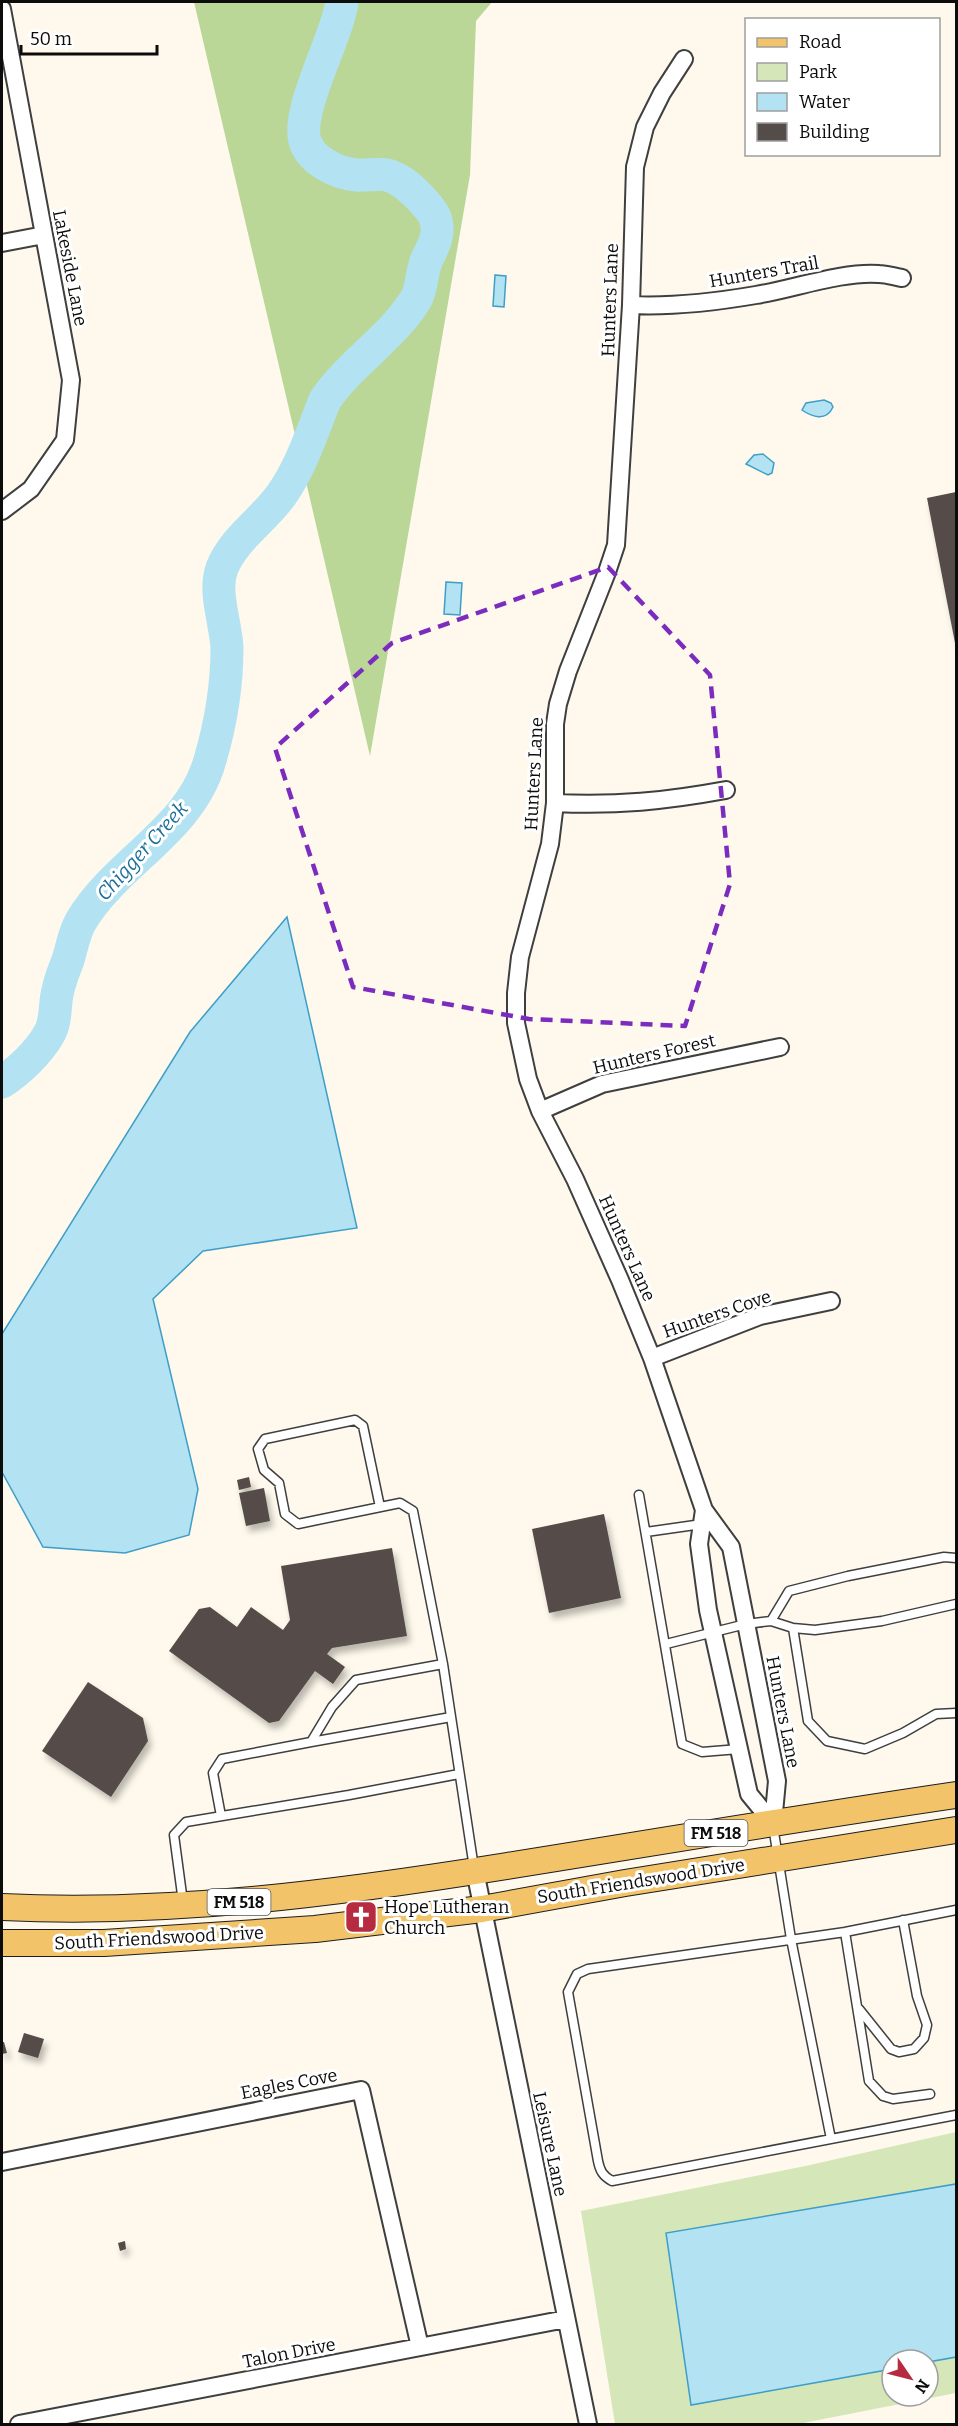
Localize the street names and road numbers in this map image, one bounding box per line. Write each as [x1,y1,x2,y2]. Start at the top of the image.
street label: Lakeside Lane [48,208,92,328]
street label: Hunters Lane [597,243,623,357]
street label: Hunters Trail [708,252,820,292]
street label: Hunters Lane [520,717,548,831]
street label: Hunters Forest [591,1029,718,1079]
street label: Hunters Lane [594,1192,660,1304]
street label: Hunters Cove [660,1285,774,1343]
street label: Hunters Lane [761,1654,805,1770]
road number: FM 518 [684,1820,748,1846]
street label: South Friendswood Drive [536,1854,746,1908]
road number: FM 518 [208,1889,270,1915]
street label: South Friendswood Drive [54,1922,264,1954]
street label: Eagles Cove [239,2064,339,2104]
street label: Leisure Lane [528,2090,572,2198]
street label: Talon Drive [241,2333,337,2373]

